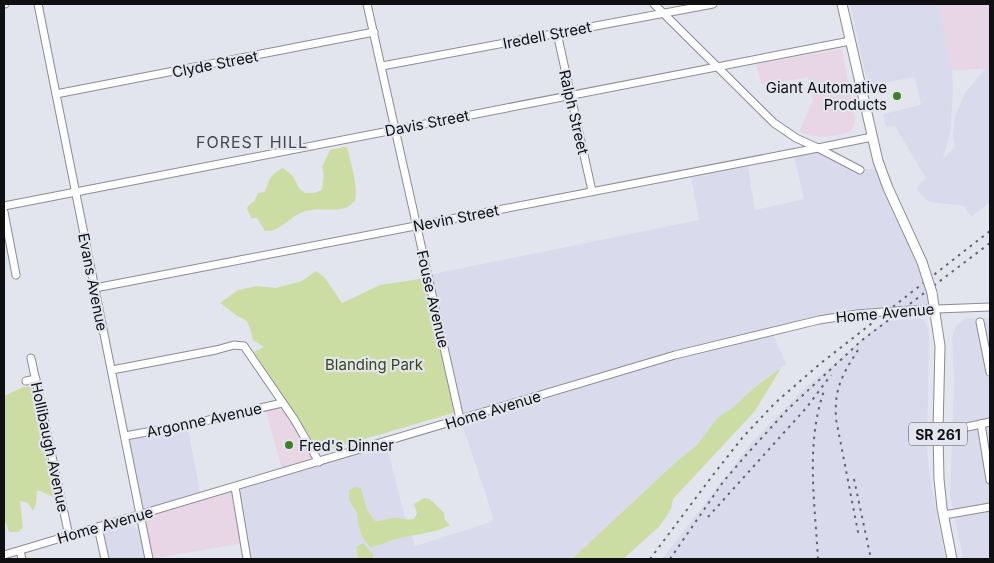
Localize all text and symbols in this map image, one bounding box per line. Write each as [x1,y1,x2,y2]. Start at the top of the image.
street label: Iredell Street [501,17,593,53]
street label: Clyde Street [170,46,260,82]
street label: Ralph Street [555,68,593,156]
place label: Giant Automative Products [766,78,887,114]
marker: Giant Automative Products [891,90,903,102]
street label: Davis Street [383,105,471,140]
district label: FOREST HILL [196,132,308,152]
street label: Nevin Street [411,200,501,236]
street label: Evans Avenue [74,231,112,333]
street label: Fouse Avenue [413,248,453,350]
street label: Home Avenue [835,299,935,327]
park label: Blanding Park [325,355,424,374]
street label: Hollibaugh Avenue [27,380,73,514]
street label: Home Avenue [443,386,543,434]
street label: Argonne Avenue [145,399,263,441]
road number: SR 261 [909,422,967,446]
place label: Fred's Dinner [299,436,394,455]
marker: Fred's Dinner [283,439,295,451]
street label: Home Avenue [55,502,155,548]

